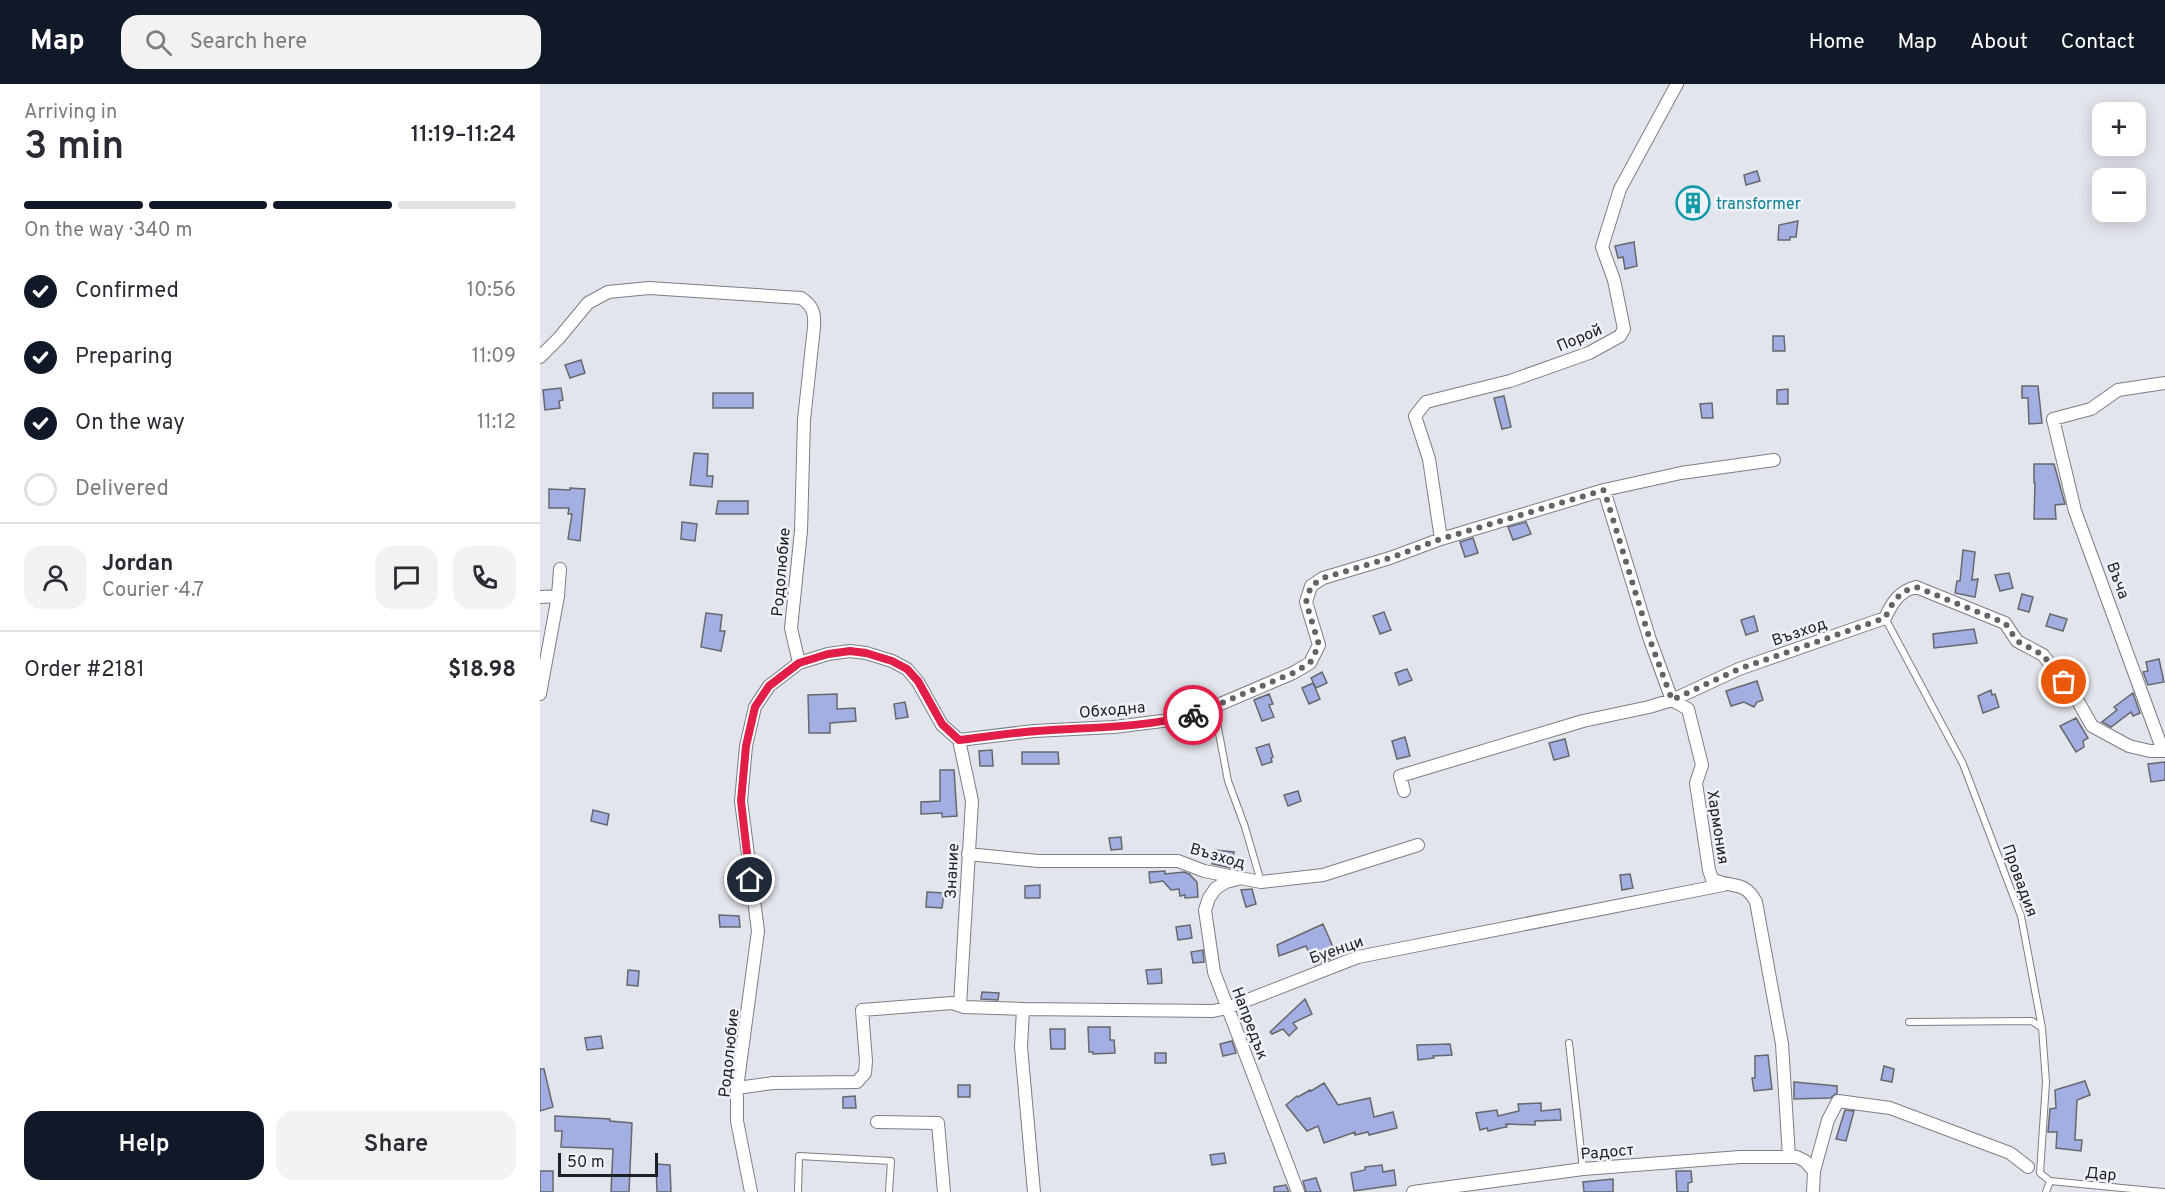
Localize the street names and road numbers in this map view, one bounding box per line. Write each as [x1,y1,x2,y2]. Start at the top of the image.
street label: Порой [1554,320,1606,357]
street label: Родолюбие [768,527,796,617]
street label: Въча [2101,559,2133,602]
street label: Възход [1770,614,1830,652]
street label: Обходна [1078,698,1146,724]
street label: Хармония [1701,789,1733,866]
street label: Възход [1187,839,1248,874]
street label: Провадия [1997,842,2041,920]
street label: Знание [942,843,964,899]
street label: Буенци [1307,932,1366,969]
street label: Напредък [1226,985,1272,1063]
street label: Родолюбие [715,1008,745,1099]
street label: Радост [1580,1141,1635,1165]
street label: Дар [2084,1164,2117,1186]

